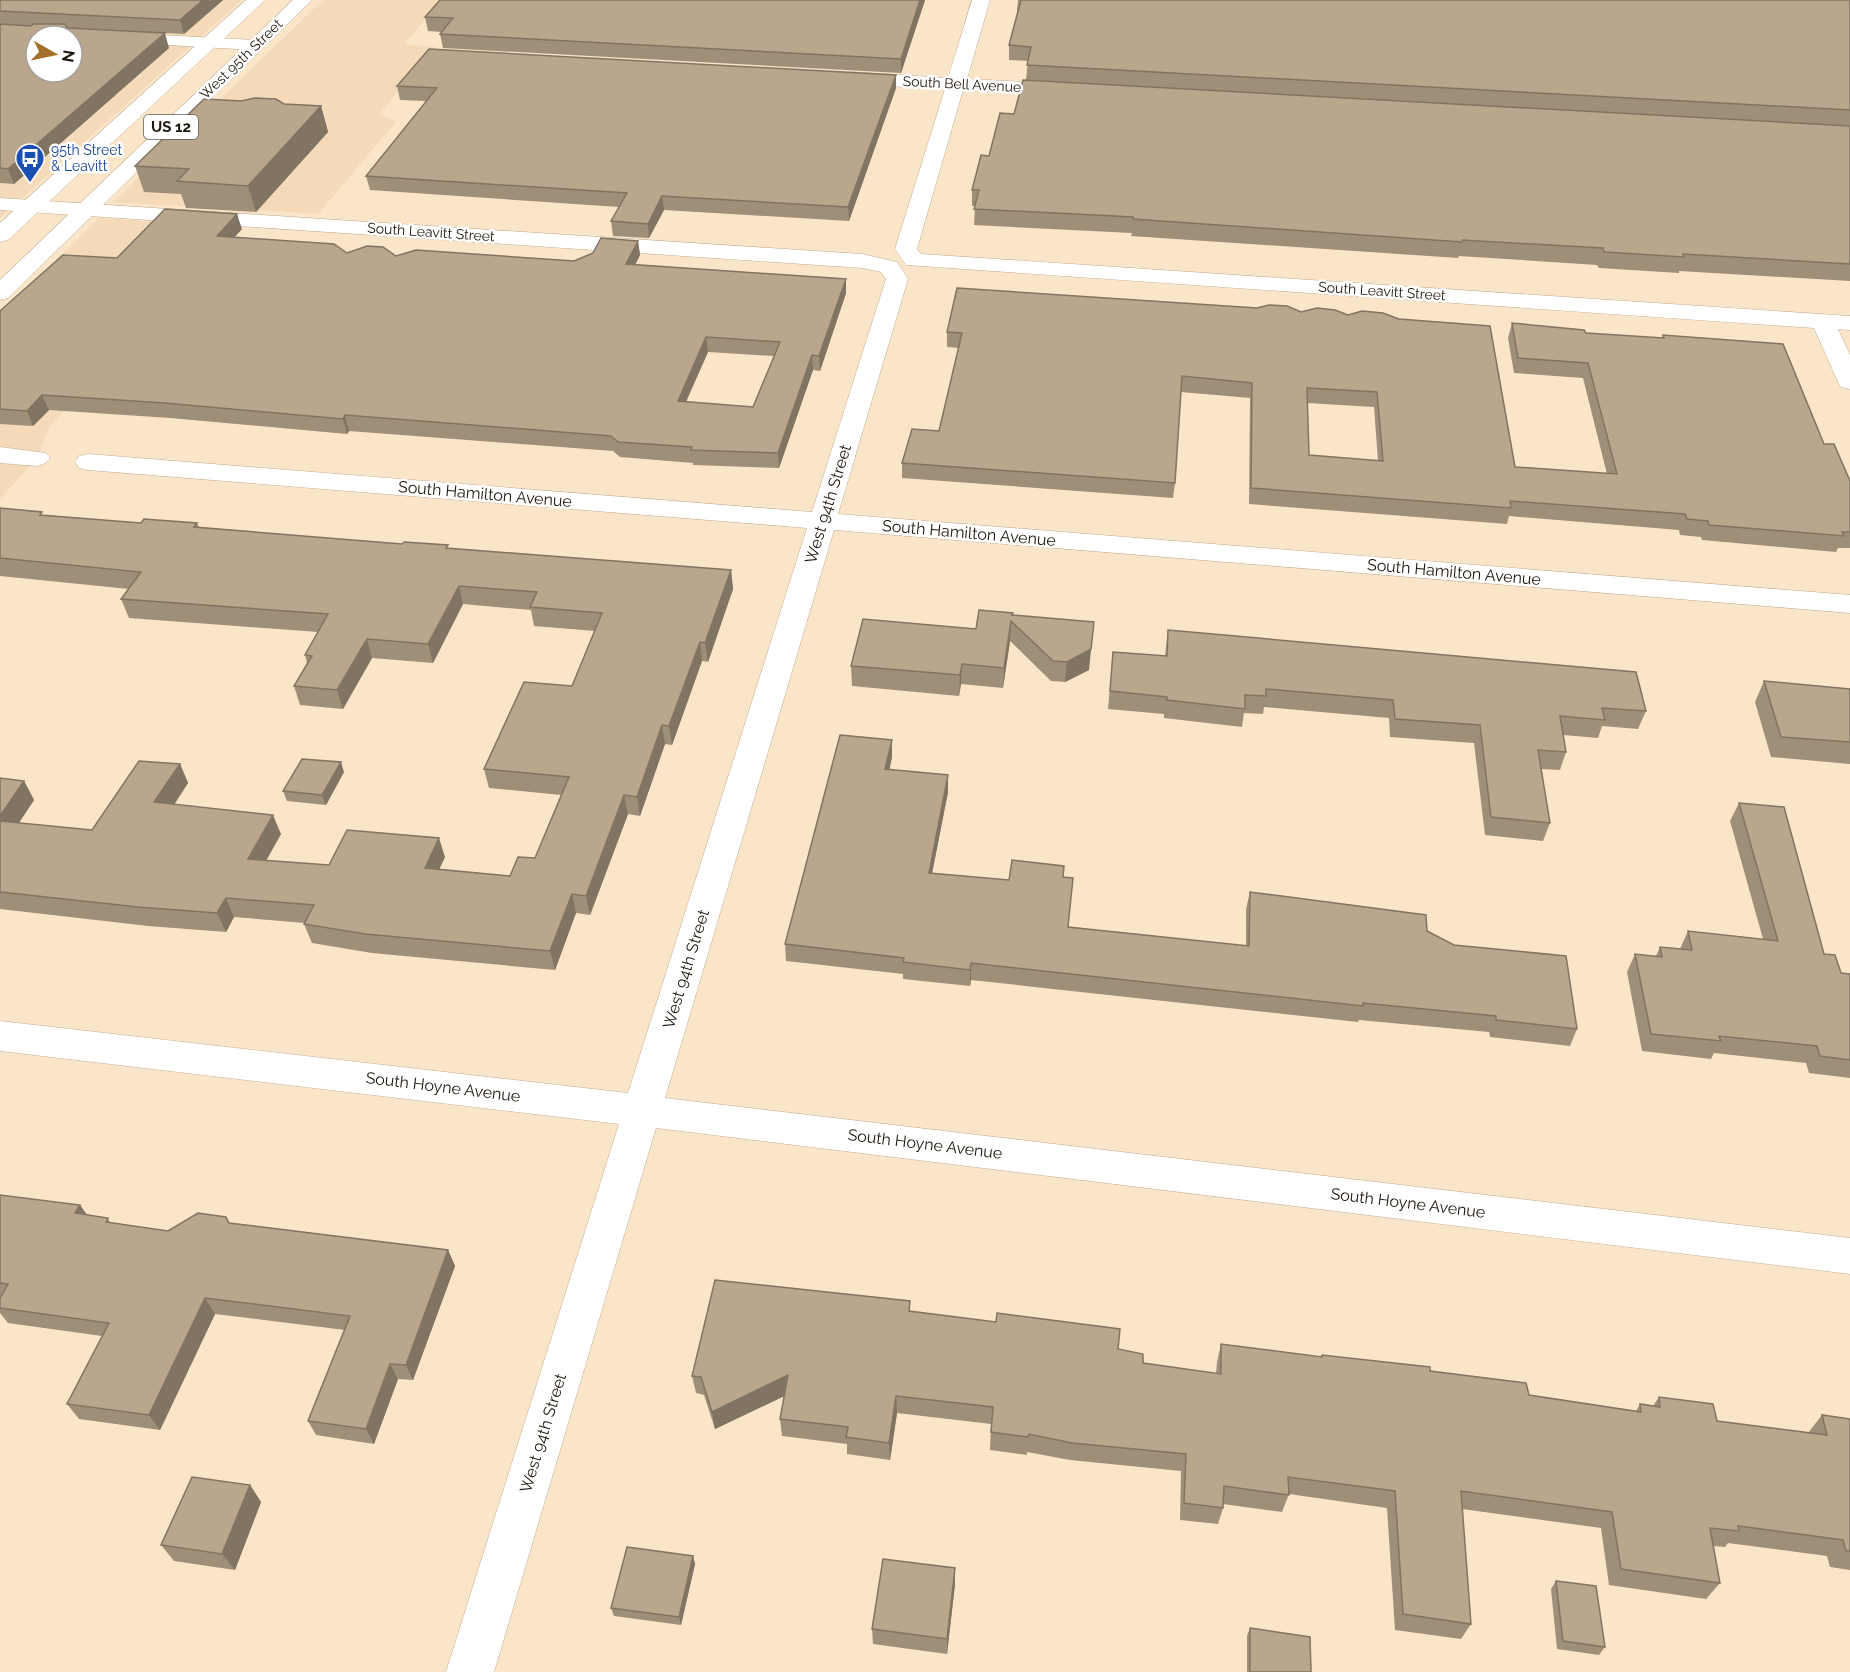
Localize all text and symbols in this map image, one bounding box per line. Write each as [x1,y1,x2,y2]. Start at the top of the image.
street label: West 95th Street [197,16,286,102]
north arrow [24,24,84,84]
text: N [58,49,79,64]
street label: South Bell Avenue [902,73,1022,95]
road number: US 12 [144,115,198,139]
bus stop icon: 95th Street & Leavitt [14,142,46,184]
place label: 95th Street & Leavitt [51,142,122,174]
street label: South Leavitt Street [367,220,495,244]
street label: South Leavitt Street [1318,279,1446,303]
street label: West 94th Street [801,442,855,566]
street label: South Hamilton Avenue [397,477,573,511]
street label: South Hamilton Avenue [881,516,1057,550]
street label: South Hamilton Avenue [1366,555,1542,589]
street label: West 94th Street [659,907,713,1031]
street label: South Hoyne Avenue [365,1068,521,1106]
street label: South Hoyne Avenue [847,1125,1003,1163]
street label: South Hoyne Avenue [1330,1184,1486,1222]
street label: West 94th Street [516,1371,570,1495]

